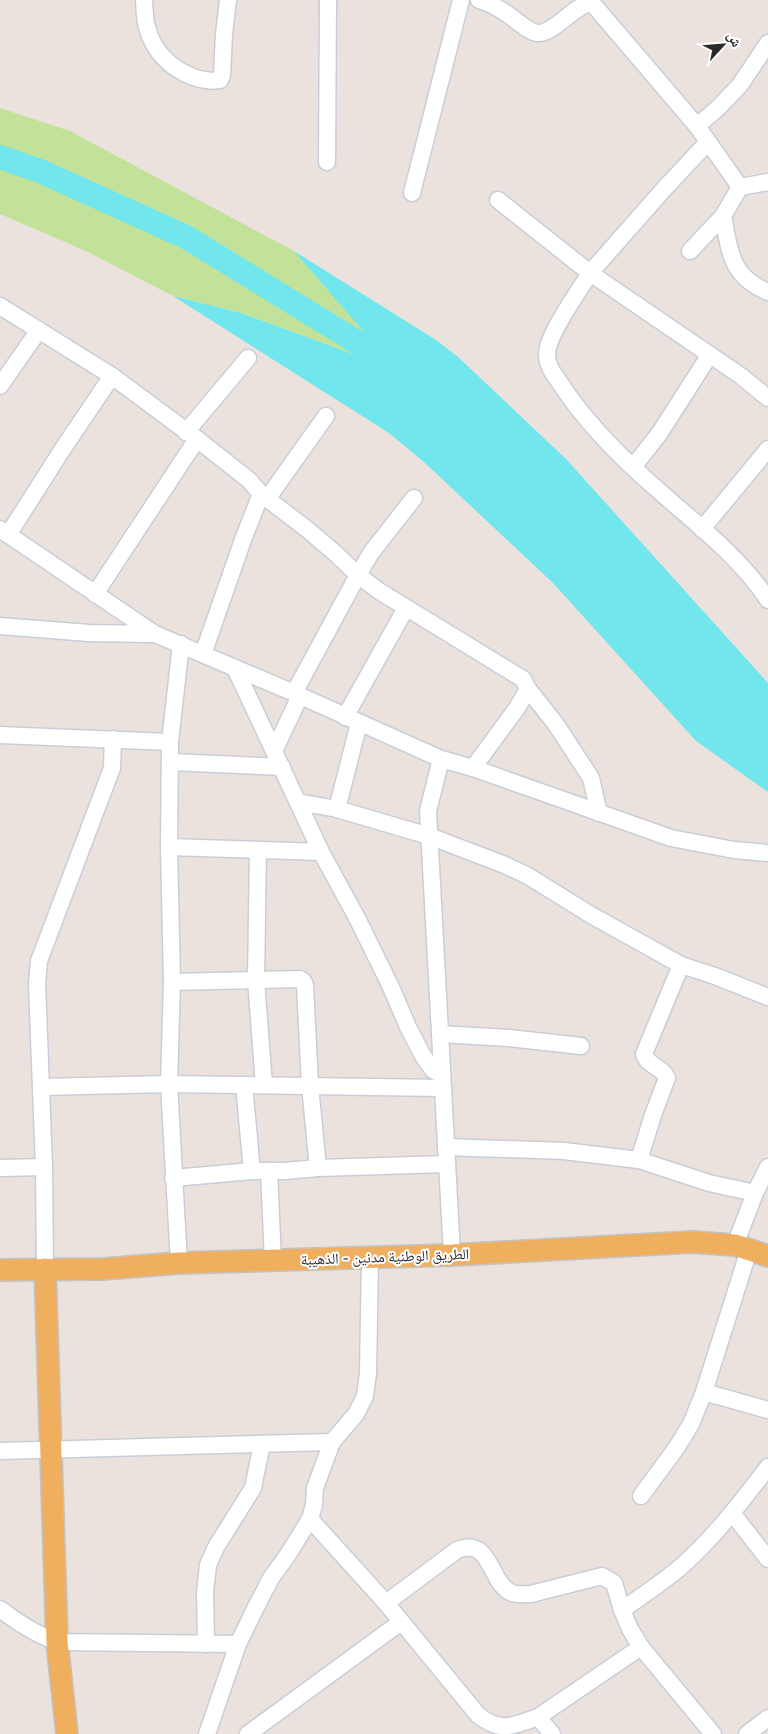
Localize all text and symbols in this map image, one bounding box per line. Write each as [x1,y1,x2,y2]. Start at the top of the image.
north arrow [698,20,748,70]
text: ش [723,29,745,50]
street label: الطريق الوطنية مدنين - الذهيبة [300,1245,470,1270]

